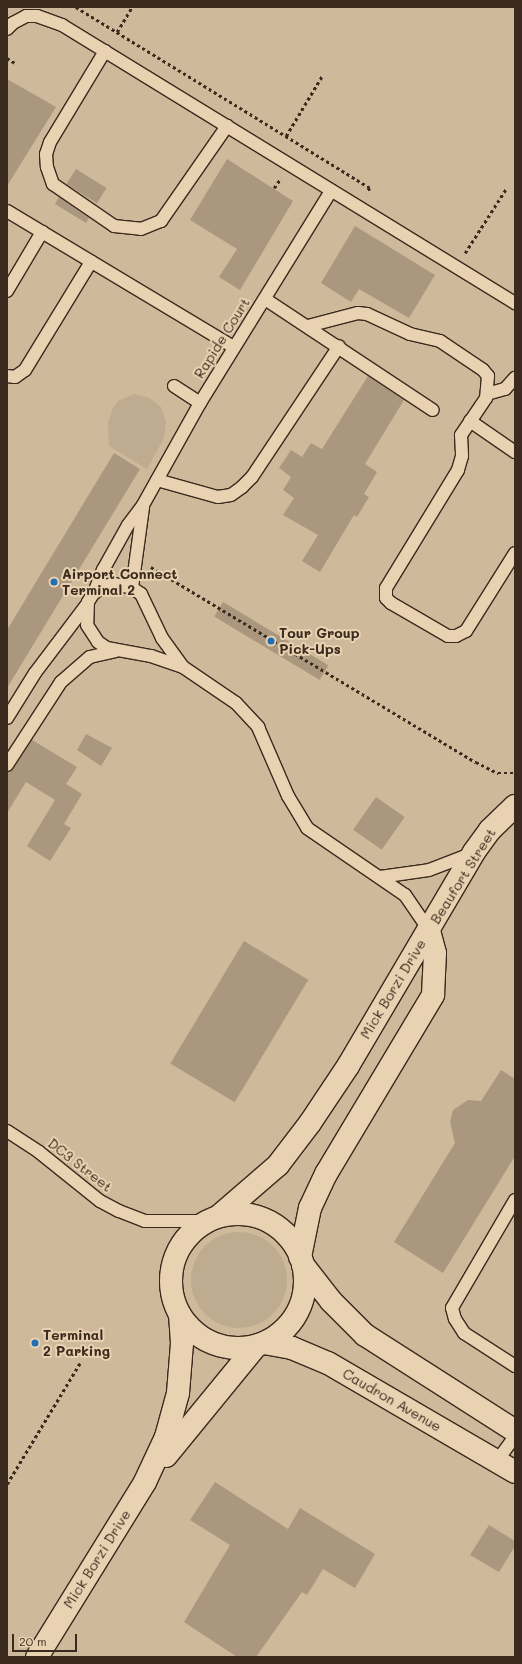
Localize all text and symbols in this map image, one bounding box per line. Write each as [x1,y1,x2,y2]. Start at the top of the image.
street label: Rapide Court [191,295,253,381]
place label: Airport Connect Terminal 2 [62,566,178,598]
marker: Airport Connect Terminal 2 [49,577,59,587]
place label: Tour Group Pick-Ups [279,625,360,658]
marker: Tour Group Pick-Ups [266,636,276,646]
street label: Beaufort Street [427,825,499,927]
street label: Mick Borzi Drive [357,936,429,1042]
street label: DC3 Street [45,1135,115,1195]
place label: Terminal 2 Parking [43,1327,110,1360]
marker: Terminal 2 Parking [30,1338,40,1348]
street label: Caudron Avenue [340,1365,444,1435]
street label: Mick Borzi Drive [60,1507,134,1611]
scale bar [14,1626,79,1652]
text: 20 m [19,1633,47,1649]

